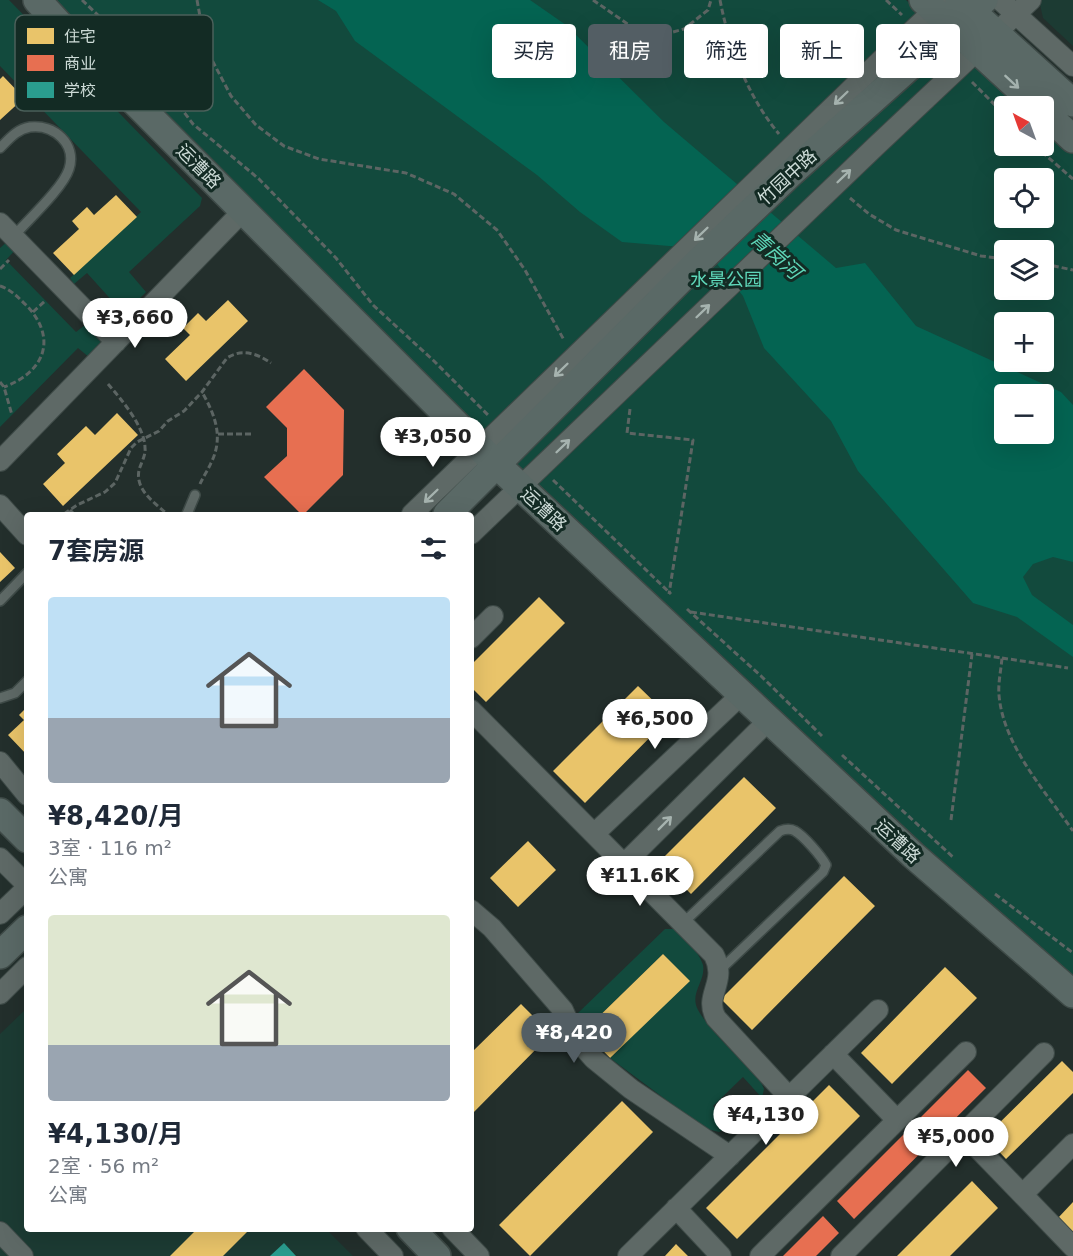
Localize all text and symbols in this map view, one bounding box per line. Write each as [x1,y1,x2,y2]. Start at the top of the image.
legend [15,15,213,111]
chip: 买房 [492,24,576,78]
chip: 租房 [588,24,672,78]
chip: 筛选 [684,24,768,78]
chip: 新上 [780,24,864,78]
chip: 公寓 [876,24,960,78]
text: 住宅 [64,27,96,46]
text: 商业 [64,54,96,73]
one-way arrow [1004,75,1019,89]
text: 学校 [64,81,96,100]
one-way arrow [834,91,849,105]
north arrow [994,96,1054,156]
map controls [994,96,1054,444]
street label: 运漕路 [172,139,226,193]
street label: 竹园中路 [754,145,820,209]
button: locate [994,168,1054,228]
one-way arrow [836,169,851,183]
water label: 青岗河 [746,226,809,287]
one-way arrow [694,227,709,241]
button: layers [994,240,1054,300]
park label: 水景公园 [690,269,762,290]
pin: ¥3,660 [86,298,184,349]
one-way arrow [696,304,711,319]
text: ¥3,660 [96,305,174,329]
button: + [994,312,1054,372]
one-way arrow [554,362,569,377]
button: − [994,384,1054,444]
pin: ¥3,050 [384,417,482,468]
text: ¥3,050 [394,424,472,448]
one-way arrow [555,439,570,453]
street label: 运漕路 [517,483,571,535]
one-way arrow [424,489,439,503]
icon: filters [417,532,450,565]
text: 7套房源 [48,536,144,566]
icon: home [195,636,303,744]
pin: ¥6,500 [606,699,704,750]
text: ¥6,500 [616,706,694,730]
text: ¥8,420/月 [48,801,184,831]
street label: 运漕路 [871,815,925,867]
one-way arrow [658,816,673,830]
text: 3室 · 116 m² [48,836,172,860]
pin: ¥11.6K [591,856,689,907]
text: ¥11.6K [601,863,679,887]
text: 公寓 [48,865,88,889]
icon: home [195,954,303,1062]
pin: ¥8,420 [525,1013,623,1064]
text: ¥8,420 [535,1020,613,1044]
pin: ¥4,130 [717,1095,815,1146]
text: ¥4,130 [727,1102,805,1126]
pin: ¥5,000 [907,1117,1005,1168]
text: ¥4,130/月 [48,1119,184,1149]
text: ¥5,000 [917,1124,995,1148]
text: 2室 · 56 m² [48,1154,159,1178]
text: 公寓 [48,1183,88,1207]

